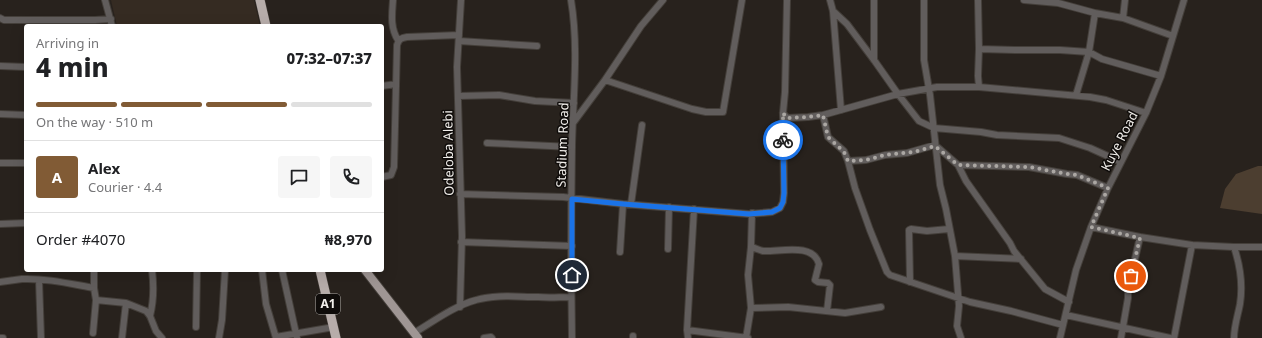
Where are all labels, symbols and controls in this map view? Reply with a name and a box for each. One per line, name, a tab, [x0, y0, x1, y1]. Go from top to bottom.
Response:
text: Arriving in	[36, 34, 99, 52]
text: 07:32–07:37	[287, 48, 372, 68]
text: 4 min	[36, 49, 109, 85]
street label: Stadium Road	[552, 102, 572, 188]
street label: Kuye Road	[1096, 108, 1142, 174]
street label: Odeloba Alebi	[438, 110, 458, 196]
text: On the way · 510 m	[36, 113, 153, 131]
courier	[763, 120, 803, 160]
icon: bike	[772, 129, 794, 151]
button: chat	[278, 156, 320, 198]
button: phone	[330, 156, 372, 198]
text: Alex	[88, 158, 120, 178]
text: A	[52, 167, 62, 187]
text: Courier · 4.4	[88, 178, 162, 196]
text: Order #4070	[36, 229, 125, 249]
text: ₦8,970	[325, 229, 372, 249]
pin	[555, 258, 589, 292]
pin	[1114, 259, 1148, 293]
icon: home	[561, 264, 583, 286]
icon: bag	[1120, 265, 1142, 287]
road number: A1	[316, 294, 340, 314]

